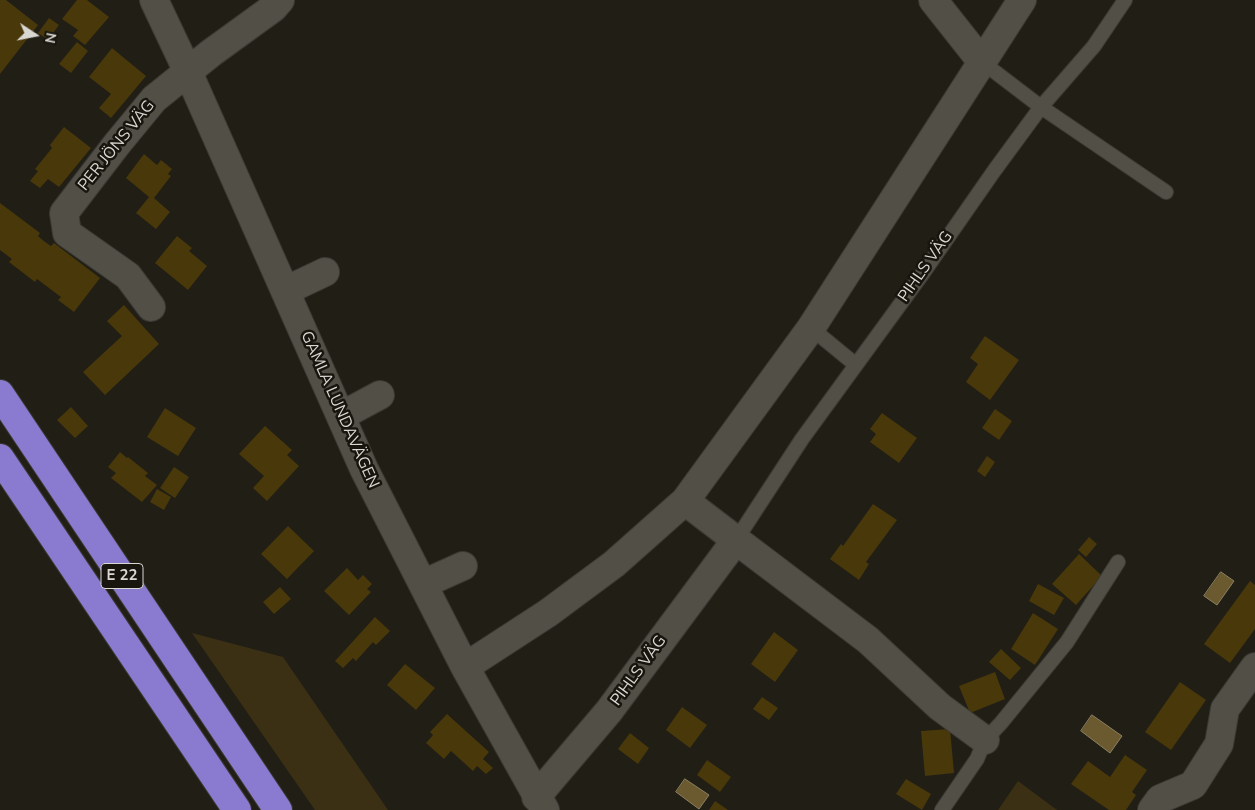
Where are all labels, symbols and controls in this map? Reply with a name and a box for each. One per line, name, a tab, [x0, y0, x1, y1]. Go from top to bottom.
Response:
north arrow	[10, 10, 60, 60]
text: N	[40, 31, 61, 45]
street label: PER JÖNS VÄG	[75, 97, 159, 195]
street label: PIHLS VÄG	[895, 228, 957, 306]
street label: GAMLA LUNDAVÄGEN	[296, 329, 382, 491]
road number: E 22	[101, 564, 143, 588]
street label: PIHLS VÄG	[607, 632, 671, 710]

